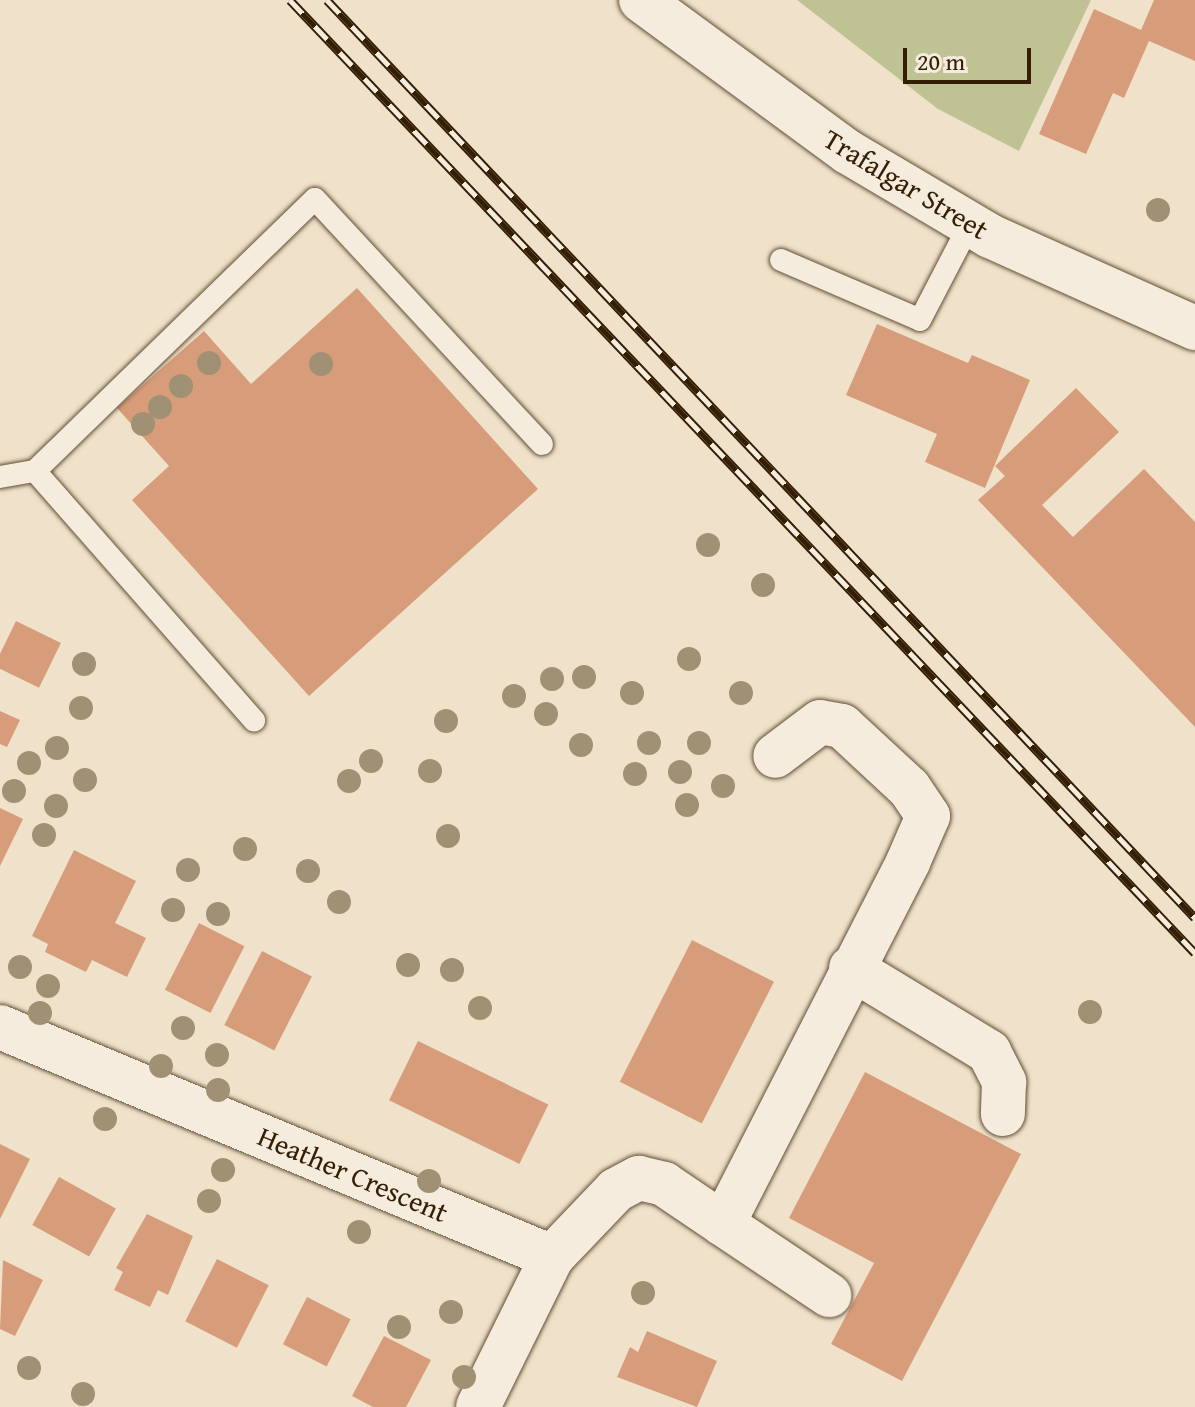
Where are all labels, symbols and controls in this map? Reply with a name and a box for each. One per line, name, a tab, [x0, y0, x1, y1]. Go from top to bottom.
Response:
scale bar	[907, 32, 1035, 82]
text: 20 m	[917, 44, 965, 79]
street label: Trafalgar Street	[818, 122, 994, 246]
street label: Heather Crescent	[253, 1119, 453, 1229]

